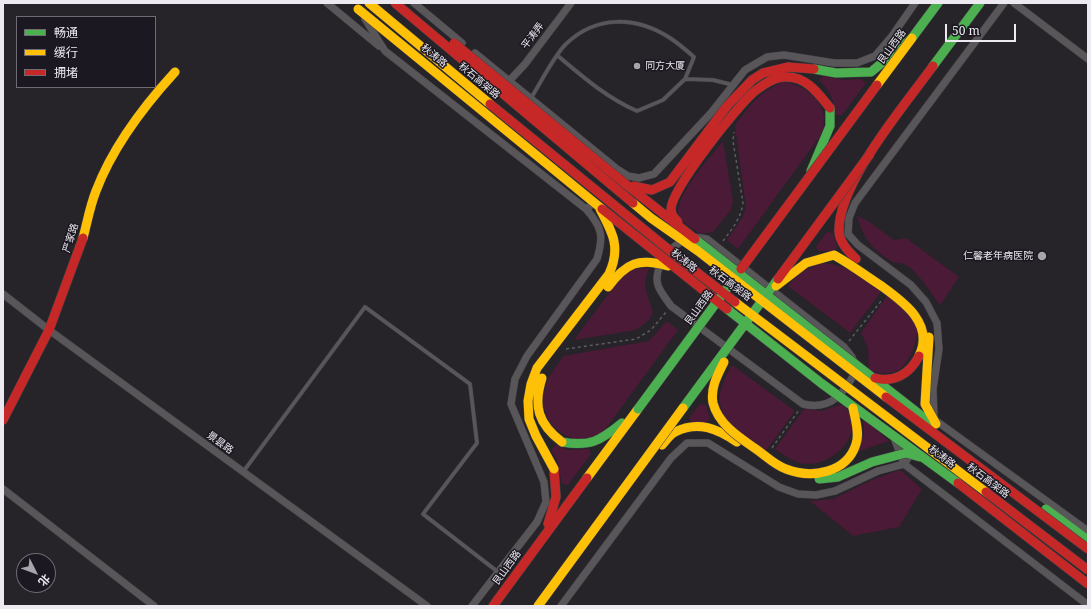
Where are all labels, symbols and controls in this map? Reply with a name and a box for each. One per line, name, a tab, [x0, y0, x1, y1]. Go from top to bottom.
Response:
legend	[16, 16, 156, 88]
scale bar	[947, 16, 1018, 42]
street label: 平涛弄	[519, 20, 547, 52]
text: 50 m	[952, 22, 980, 39]
text: 畅通	[54, 24, 78, 41]
street label: 艮山西路	[875, 27, 909, 67]
street label: 秋涛路	[419, 42, 449, 70]
text: 缓行	[54, 44, 78, 61]
street label: 秋石高架路	[456, 60, 502, 102]
place label: 同方大厦	[645, 60, 685, 72]
marker: 同方大厦	[632, 61, 642, 71]
text: 拥堵	[54, 64, 78, 81]
street label: 严家路	[61, 222, 81, 254]
street label: 秋涛路	[669, 247, 699, 275]
place label: 仁馨老年病医院	[963, 250, 1033, 262]
marker: 仁馨老年病医院	[1036, 250, 1048, 262]
street label: 秋石高架路	[706, 264, 754, 304]
street label: 艮山西路	[682, 288, 716, 328]
street label: 景昙路	[204, 429, 236, 457]
street label: 秋涛路	[926, 443, 958, 471]
street label: 秋石高架路	[964, 461, 1012, 501]
street label: 艮山西路	[490, 548, 524, 588]
north arrow	[16, 553, 56, 593]
text: 北	[35, 572, 54, 590]

